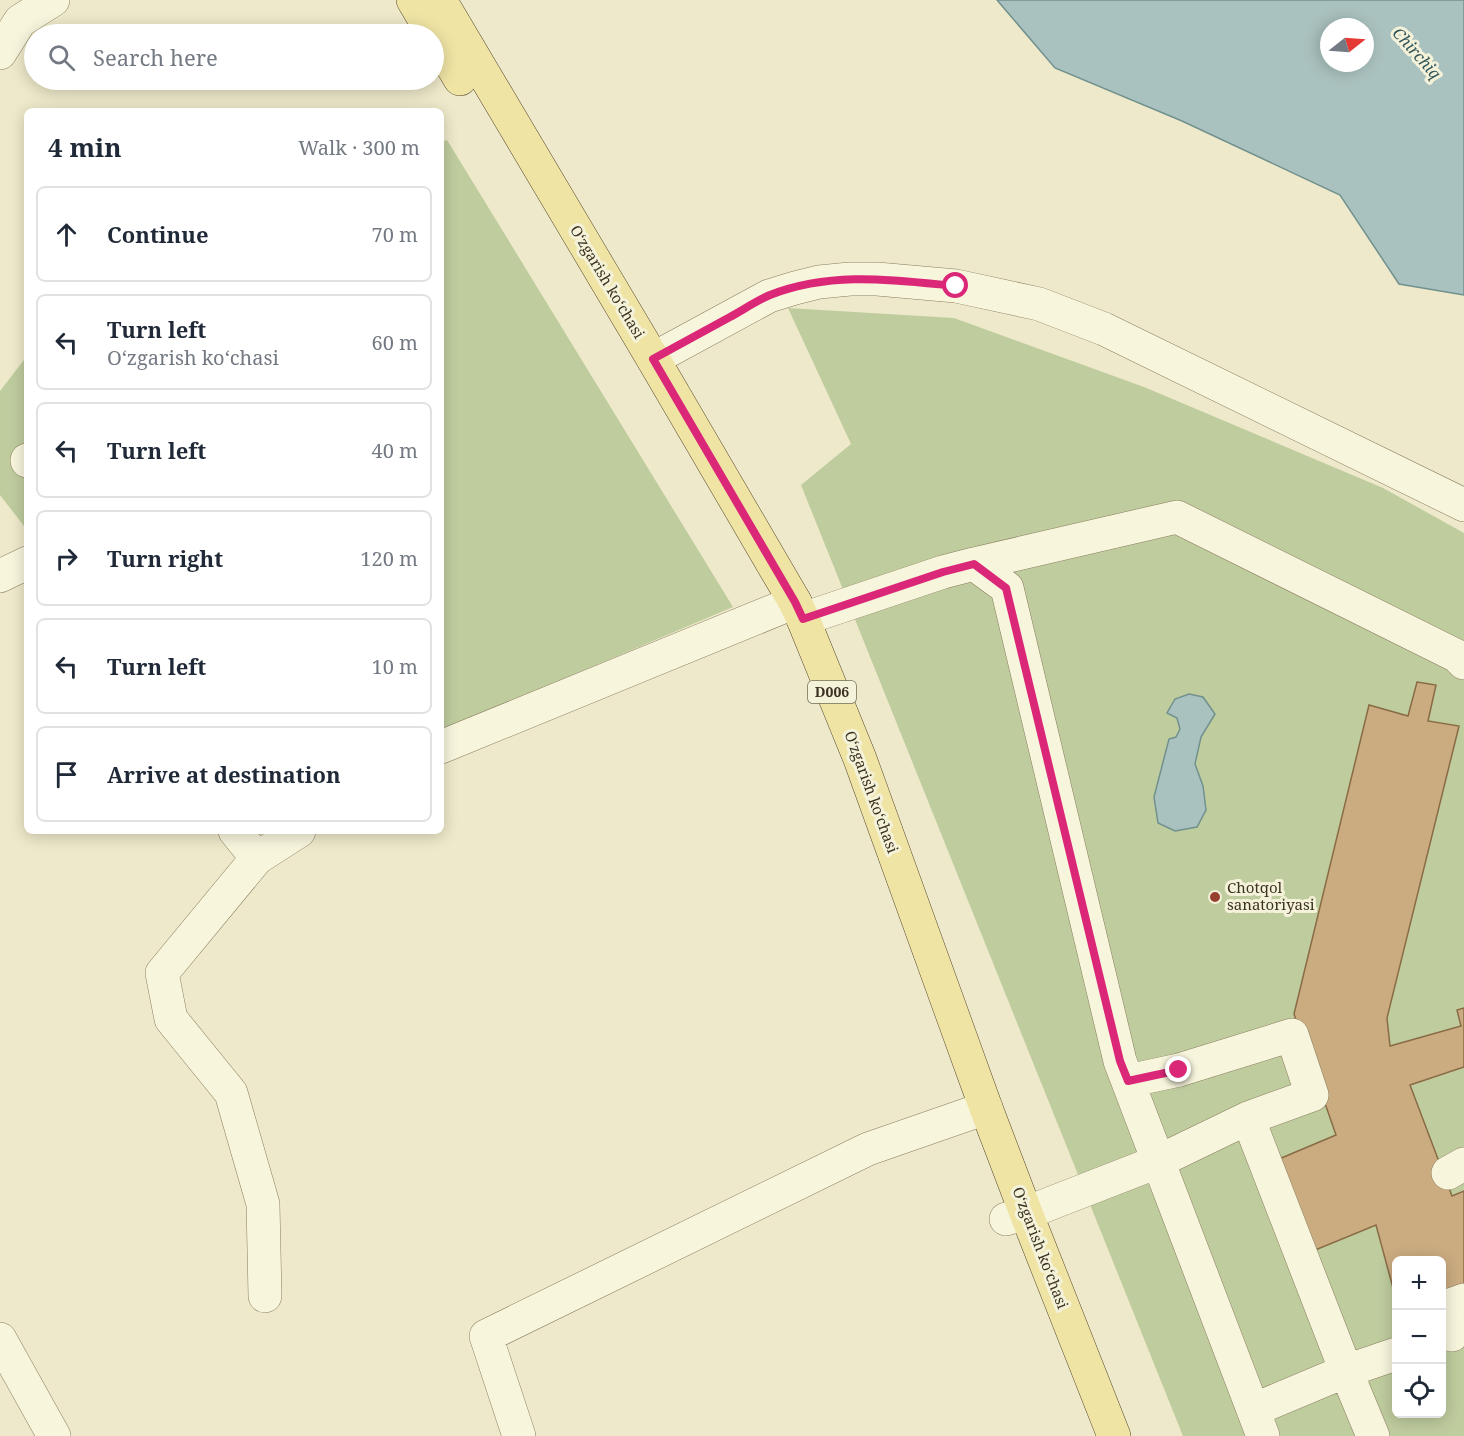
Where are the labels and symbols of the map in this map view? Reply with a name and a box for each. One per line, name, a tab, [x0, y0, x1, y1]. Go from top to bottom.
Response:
north arrow	[1320, 18, 1374, 72]
water label: Chirchiq	[1388, 22, 1446, 84]
street label: Oʻzgarish koʻchasi	[566, 221, 650, 342]
route start	[942, 272, 968, 298]
road number: D006	[808, 681, 856, 703]
street label: Oʻzgarish koʻchasi	[840, 728, 903, 856]
place label: Chotqol sanatoriyasi	[1227, 877, 1315, 914]
marker: Chotqol sanatoriyasi	[1208, 890, 1222, 904]
route end	[1165, 1056, 1191, 1082]
street label: Oʻzgarish koʻchasi	[1008, 1184, 1073, 1312]

